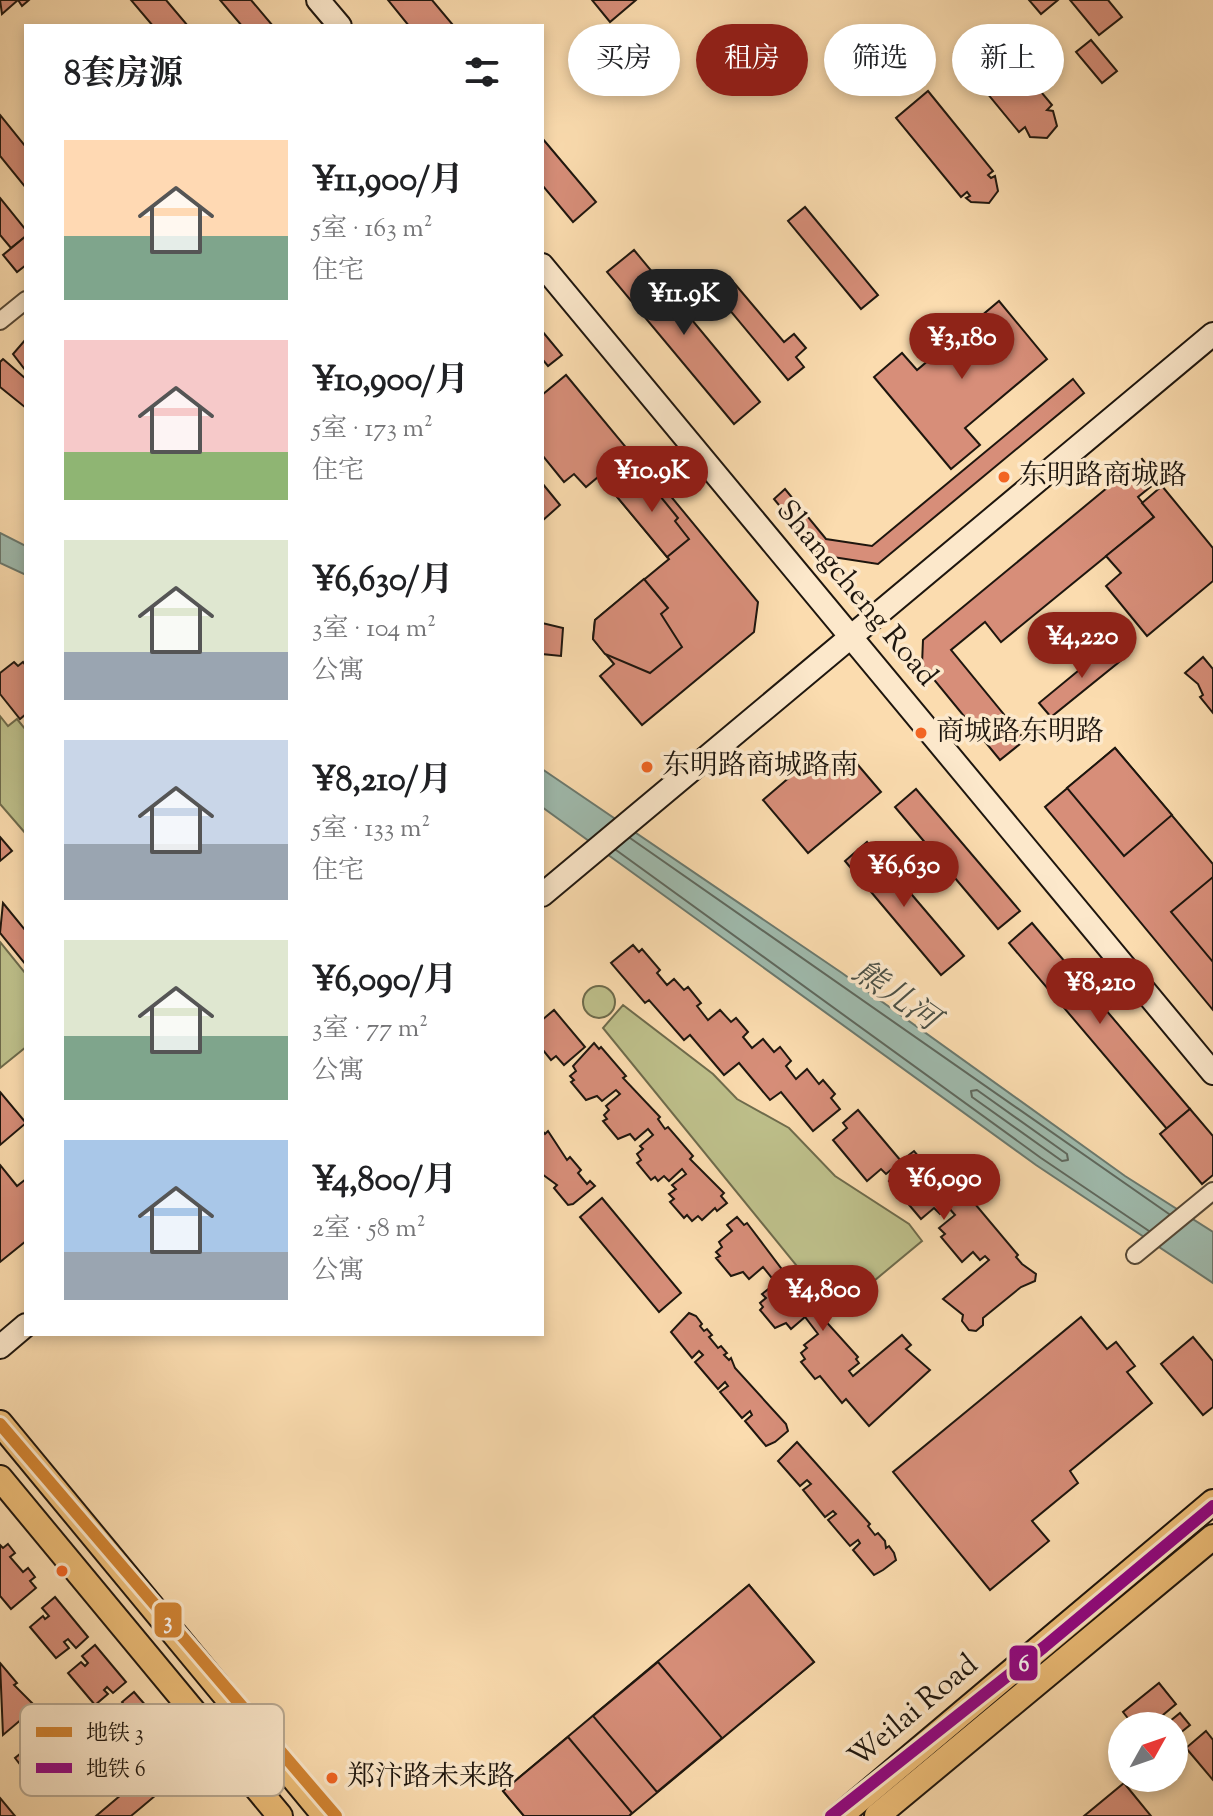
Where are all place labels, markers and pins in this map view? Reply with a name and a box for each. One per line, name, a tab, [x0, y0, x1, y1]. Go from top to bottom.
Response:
pin: ¥11.9K	[619, 269, 749, 337]
pin: ¥3,180	[897, 313, 1027, 381]
pin: ¥10.9K	[587, 446, 717, 514]
place label: 东明路商城路	[1019, 457, 1187, 497]
marker: 东明路商城路	[996, 469, 1012, 485]
pin: ¥4,220	[1017, 612, 1147, 680]
place label: 商城路东明路	[936, 713, 1104, 753]
marker: 商城路东明路	[913, 725, 929, 741]
place label: 东明路商城路南	[662, 747, 858, 787]
marker: 东明路商城路南	[639, 759, 655, 775]
pin: ¥6,630	[839, 841, 969, 909]
pin: ¥8,210	[1035, 958, 1165, 1026]
pin: ¥6,090	[879, 1154, 1009, 1222]
pin: ¥4,800	[758, 1265, 888, 1333]
unlabelled marker	[54, 1563, 70, 1579]
place label: 郑汴路未来路	[347, 1758, 515, 1798]
marker: 郑汴路未来路	[324, 1770, 340, 1786]

